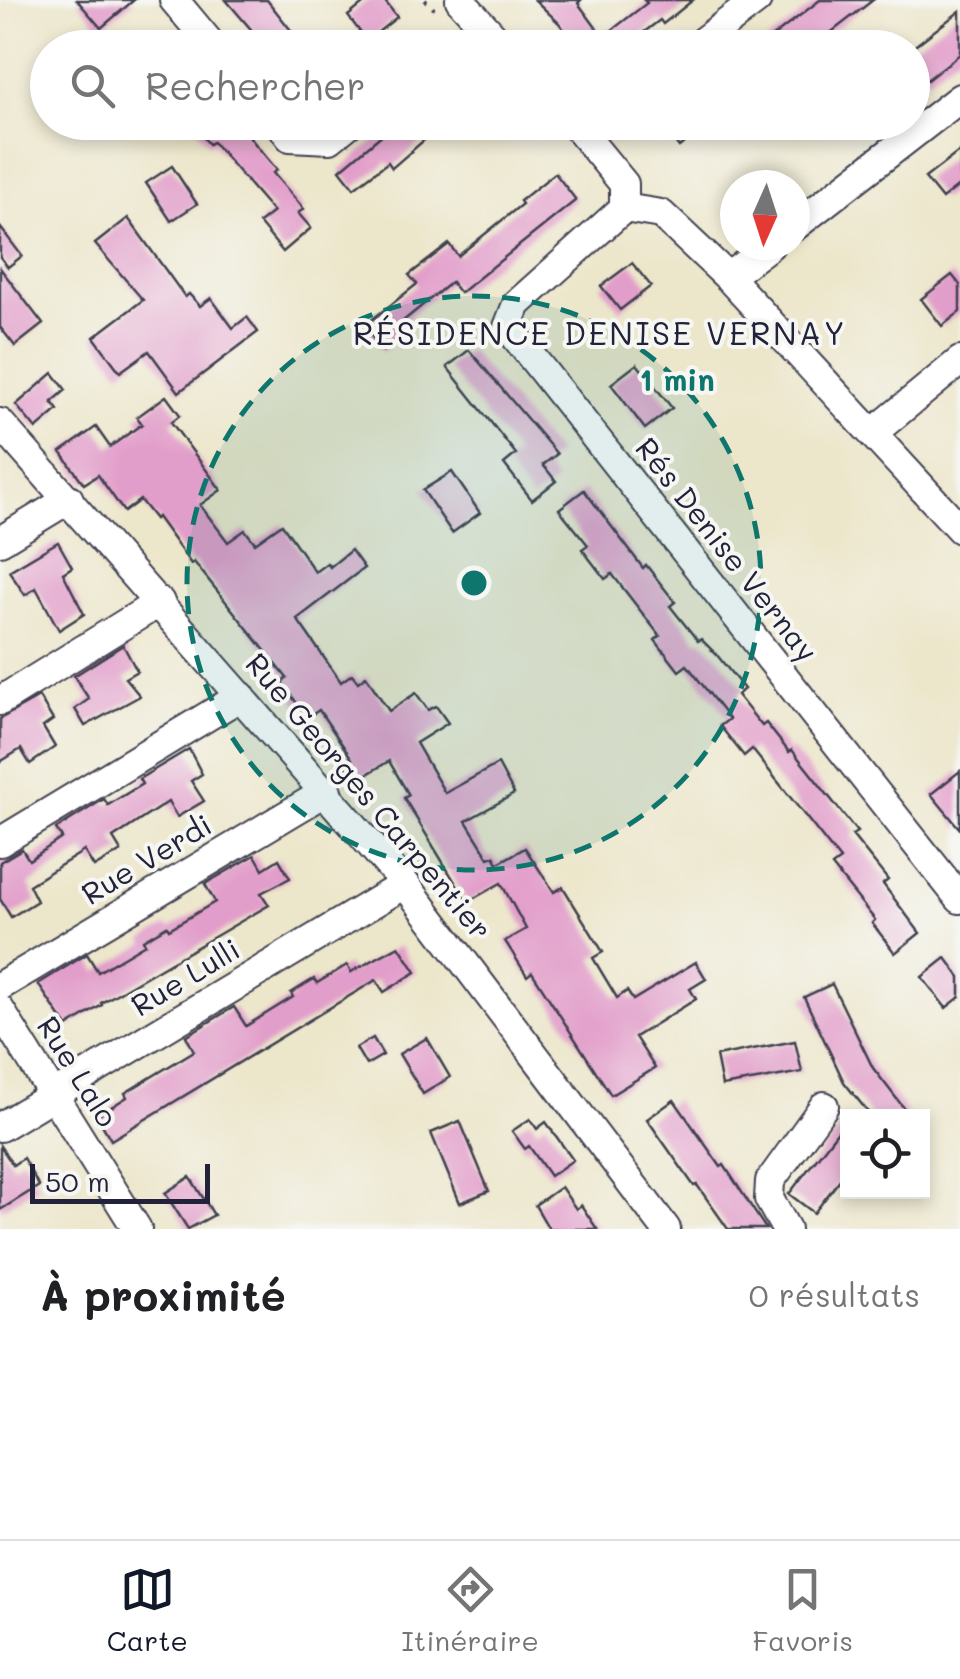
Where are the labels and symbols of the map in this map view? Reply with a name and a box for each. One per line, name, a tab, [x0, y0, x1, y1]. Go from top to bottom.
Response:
north arrow	[720, 170, 810, 260]
district label: RÉSIDENCE DENISE VERNAY	[353, 311, 847, 353]
text: 1 min	[639, 359, 715, 399]
street label: Rés Denise Vernay	[627, 428, 828, 669]
centre of rings	[456, 565, 492, 601]
street label: Rue Georges Carpentier	[238, 644, 501, 947]
street label: Rue Verdi	[74, 804, 218, 913]
street label: Rue Lulli	[123, 928, 247, 1024]
street label: Rue Lalo	[29, 1008, 128, 1134]
scale bar	[30, 1159, 210, 1204]

